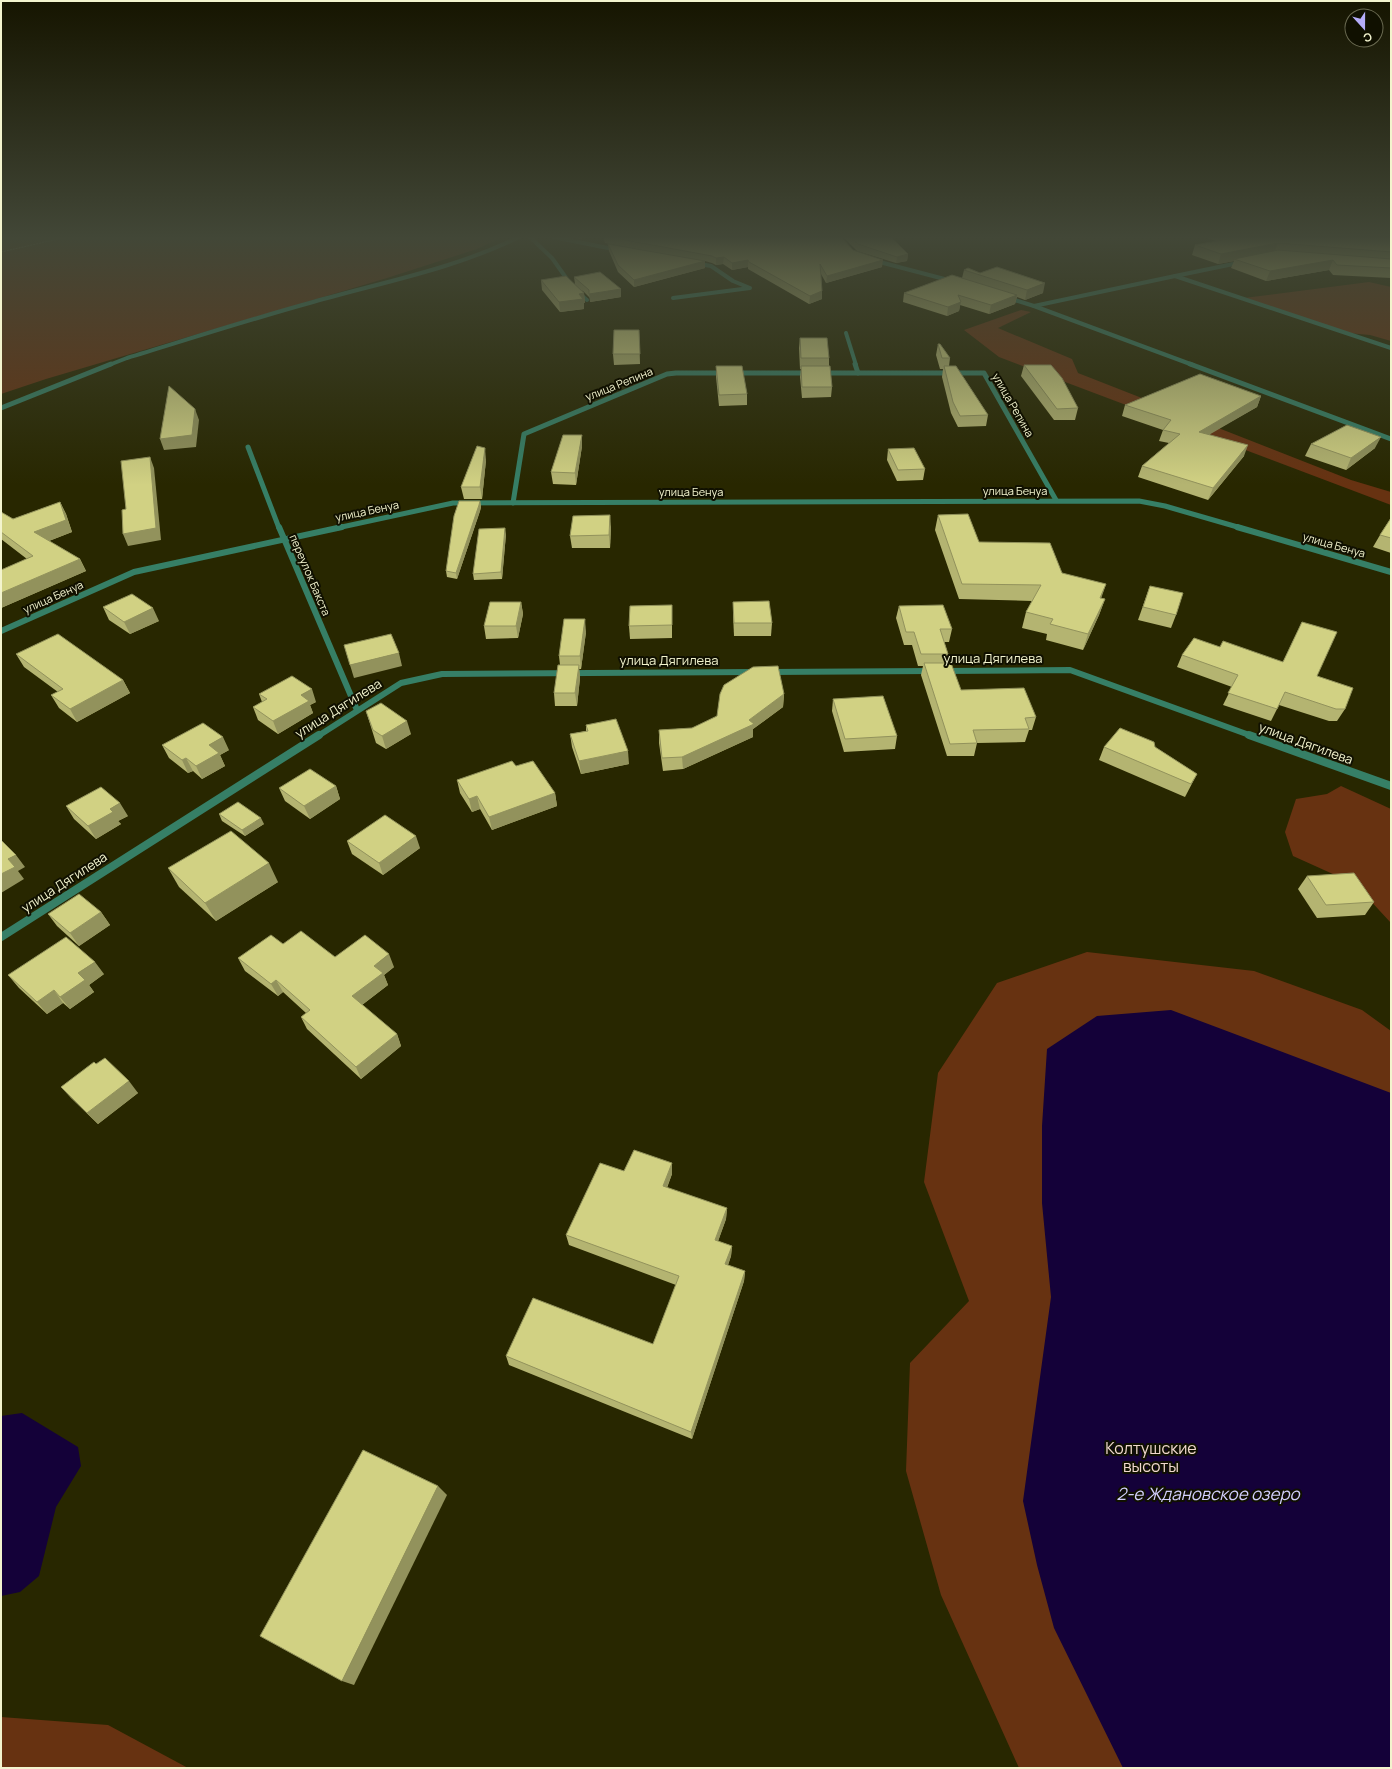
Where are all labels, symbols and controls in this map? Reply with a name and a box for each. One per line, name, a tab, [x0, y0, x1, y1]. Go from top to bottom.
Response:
north arrow	[1344, 8, 1384, 48]
text: С	[1361, 29, 1374, 46]
street label: улица Репина	[583, 363, 655, 404]
street label: улица Репина	[989, 370, 1038, 439]
street label: улица Бенуа	[983, 483, 1047, 498]
street label: улица Бенуа	[659, 484, 723, 499]
street label: улица Бенуа	[334, 496, 400, 525]
street label: улица Бенуа	[1301, 528, 1367, 561]
street label: переулок Бакста	[287, 532, 334, 618]
street label: улица Бенуа	[20, 577, 85, 617]
street label: улица Дягилева	[944, 649, 1042, 667]
street label: улица Дягилева	[620, 651, 718, 669]
street label: улица Дягилева	[291, 674, 385, 742]
street label: улица Дягилева	[1256, 718, 1356, 768]
street label: улица Дягилева	[18, 848, 110, 916]
park label: Колтушские высоты	[1105, 1437, 1197, 1477]
water label: 2-е Ждановское озеро	[1116, 1482, 1300, 1505]

